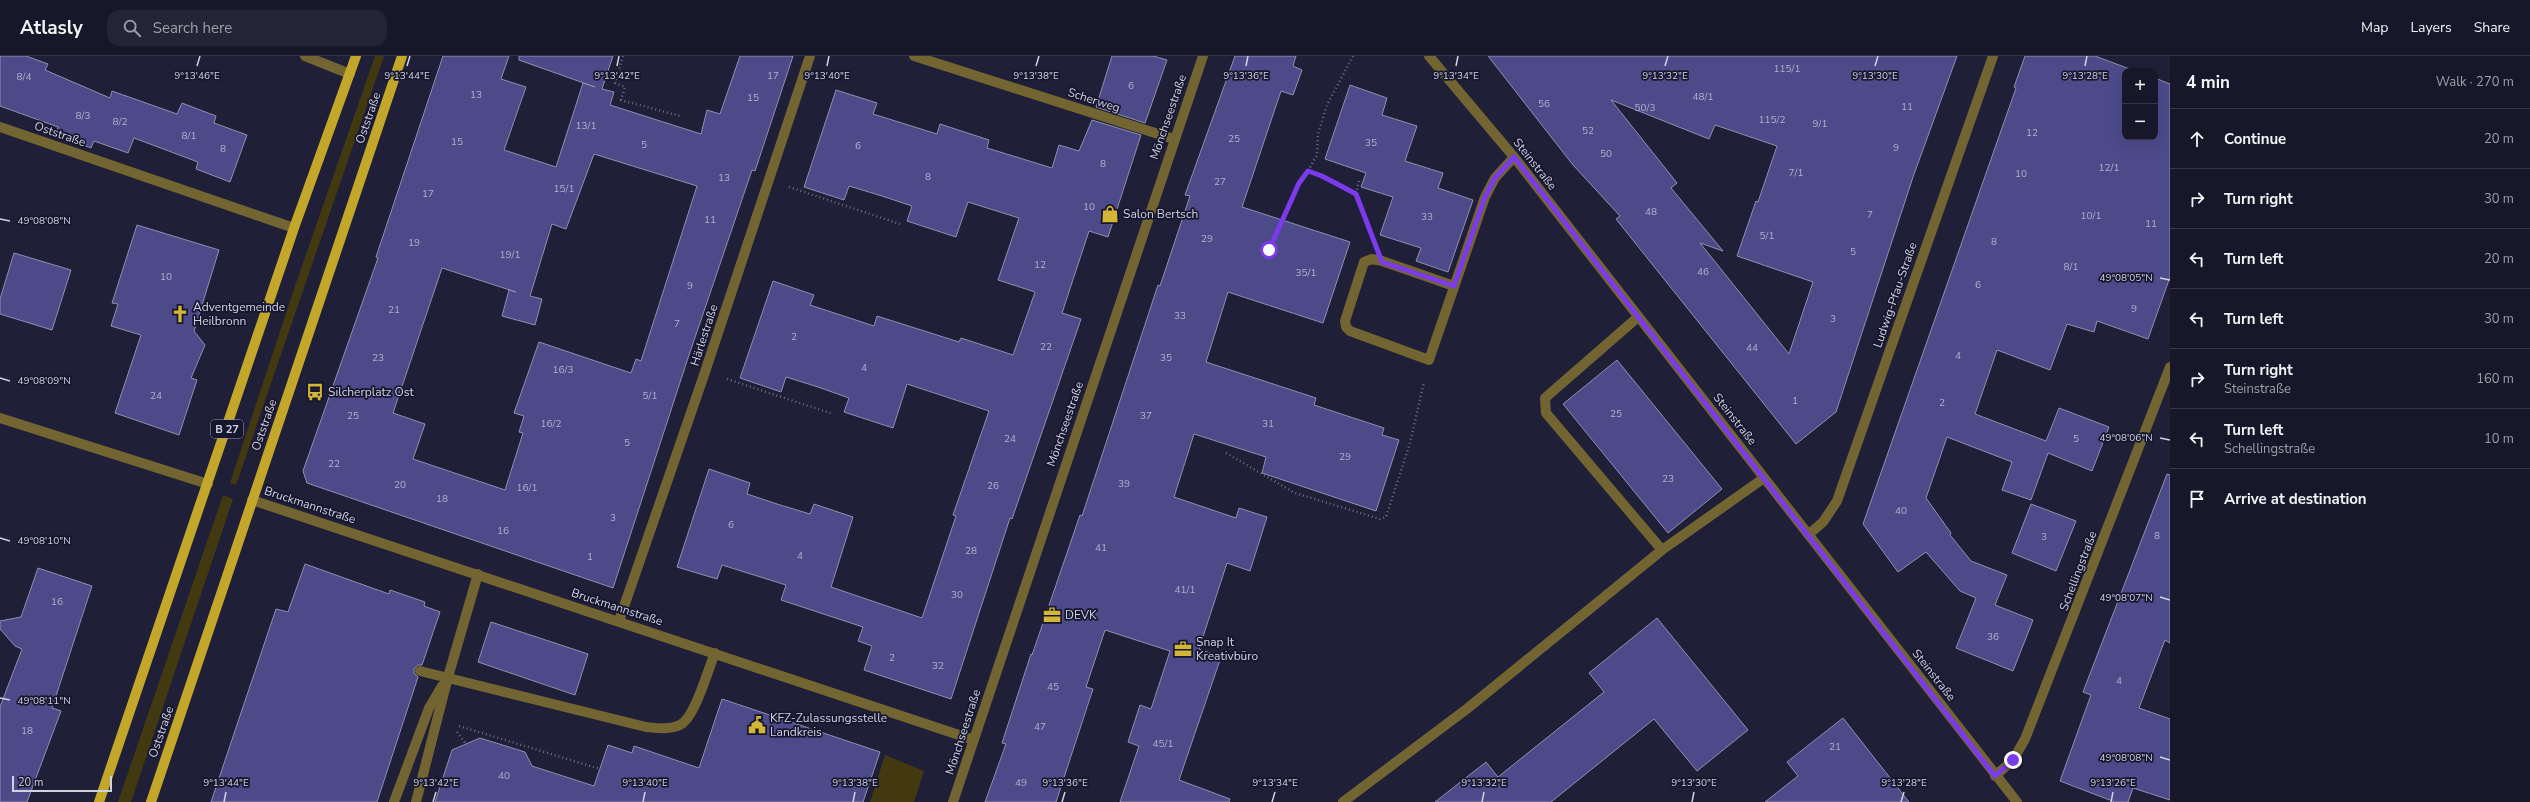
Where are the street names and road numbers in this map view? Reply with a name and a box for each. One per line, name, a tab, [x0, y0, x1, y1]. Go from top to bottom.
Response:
street label: Mönchseestraße	[1146, 72, 1190, 162]
street label: Scherweg	[1066, 84, 1122, 116]
street label: Oststraße	[352, 90, 384, 146]
street label: Oststraße	[32, 118, 88, 150]
street label: Steinstraße	[1510, 135, 1560, 193]
street label: Ludwig-Pfau-Straße	[1869, 240, 1921, 350]
street label: Härlestraße	[687, 302, 721, 368]
street label: Mönchseestraße	[1043, 379, 1087, 469]
street label: Steinstraße	[1710, 390, 1760, 448]
street label: Oststraße	[248, 397, 280, 453]
road number: B 27	[211, 420, 243, 438]
street label: Bruckmannstraße	[262, 483, 358, 527]
street label: Schellingstraße	[2055, 529, 2101, 613]
street label: Bruckmannstraße	[569, 585, 665, 629]
street label: Steinstraße	[1909, 646, 1959, 704]
street label: Mönchseestraße	[942, 687, 984, 777]
street label: Oststraße	[145, 704, 177, 760]

